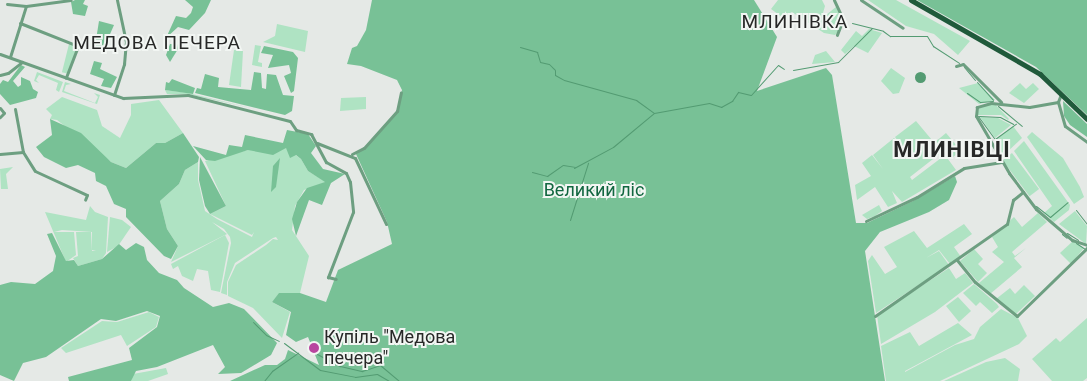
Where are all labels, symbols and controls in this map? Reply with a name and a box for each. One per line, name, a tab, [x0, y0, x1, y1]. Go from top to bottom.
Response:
district label: МЛИНІВКА	[741, 11, 849, 33]
district label: МЕДОВА ПЕЧЕРА	[72, 32, 242, 54]
district label: МЛИНІВЦІ	[892, 137, 1012, 163]
park label: Великий ліс	[544, 179, 644, 201]
place label: Купіль "Медова печера"	[324, 327, 455, 369]
marker: Купіль "Медова печера"	[308, 342, 320, 354]

